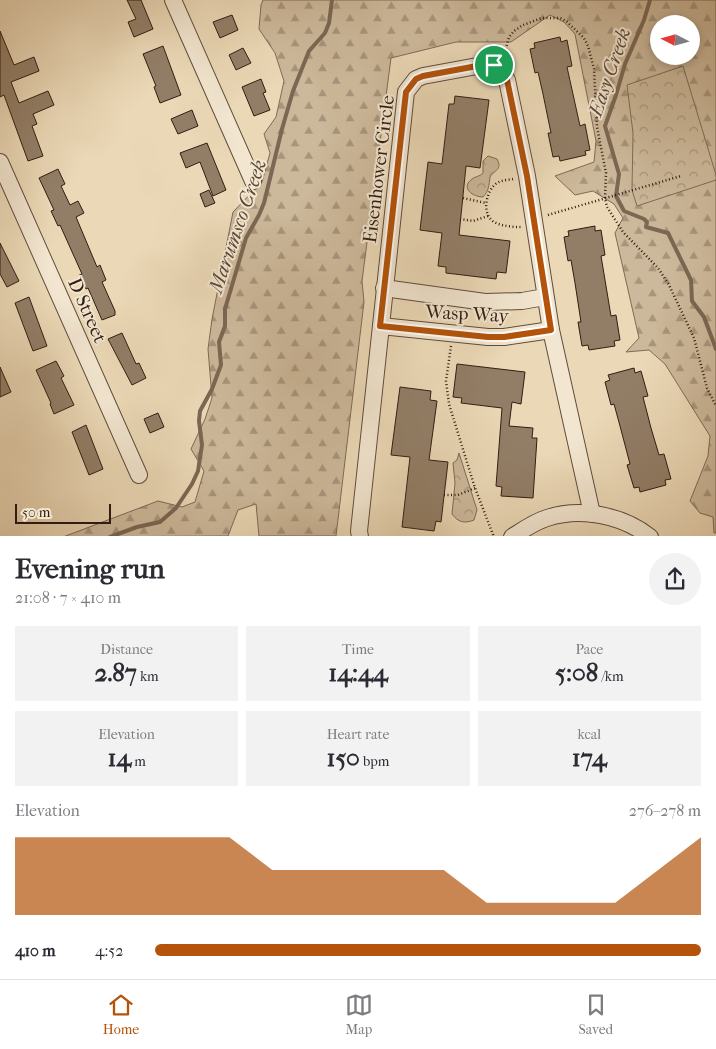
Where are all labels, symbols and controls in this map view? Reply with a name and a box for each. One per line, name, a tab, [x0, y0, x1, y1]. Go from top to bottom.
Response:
north arrow	[650, 15, 700, 65]
map controls	[650, 15, 700, 65]
water label: Easy Creek	[583, 25, 635, 120]
pin	[473, 44, 515, 86]
icon: arrive	[480, 51, 508, 79]
street label: Eisenhower Circle	[359, 94, 399, 244]
water label: Marumsco Creek	[203, 156, 271, 298]
street label: D Street	[63, 275, 111, 346]
street label: Wasp Way	[424, 301, 510, 327]
scale bar	[15, 502, 111, 525]
text: 50 m	[22, 504, 50, 521]
text: Evening run	[15, 552, 165, 585]
button: share	[649, 553, 701, 605]
text: 21:08 · 7 × 410 m	[15, 588, 121, 607]
text: Distance	[100, 641, 153, 658]
text: Time	[342, 641, 374, 658]
text: Pace	[575, 641, 603, 658]
text: 2.87	[95, 658, 137, 687]
text: 14:44	[328, 658, 388, 687]
text: 5:08	[555, 658, 598, 687]
text: km	[137, 668, 159, 685]
text: /km	[598, 668, 624, 685]
text: Elevation	[98, 726, 155, 743]
text: Heart rate	[327, 726, 389, 743]
text: kcal	[578, 726, 601, 743]
text: 14	[107, 743, 131, 772]
text: 150	[327, 743, 360, 772]
text: 174	[572, 743, 607, 772]
text: m	[131, 753, 146, 770]
text: bpm	[360, 753, 389, 770]
text: Elevation	[15, 801, 80, 820]
text: 276–278 m	[629, 801, 701, 820]
text: 410 m	[15, 941, 56, 960]
text: 4:52	[95, 941, 123, 960]
tab: Home	[103, 991, 139, 1038]
tab: Map	[345, 991, 373, 1038]
tab: Saved	[578, 991, 613, 1038]

